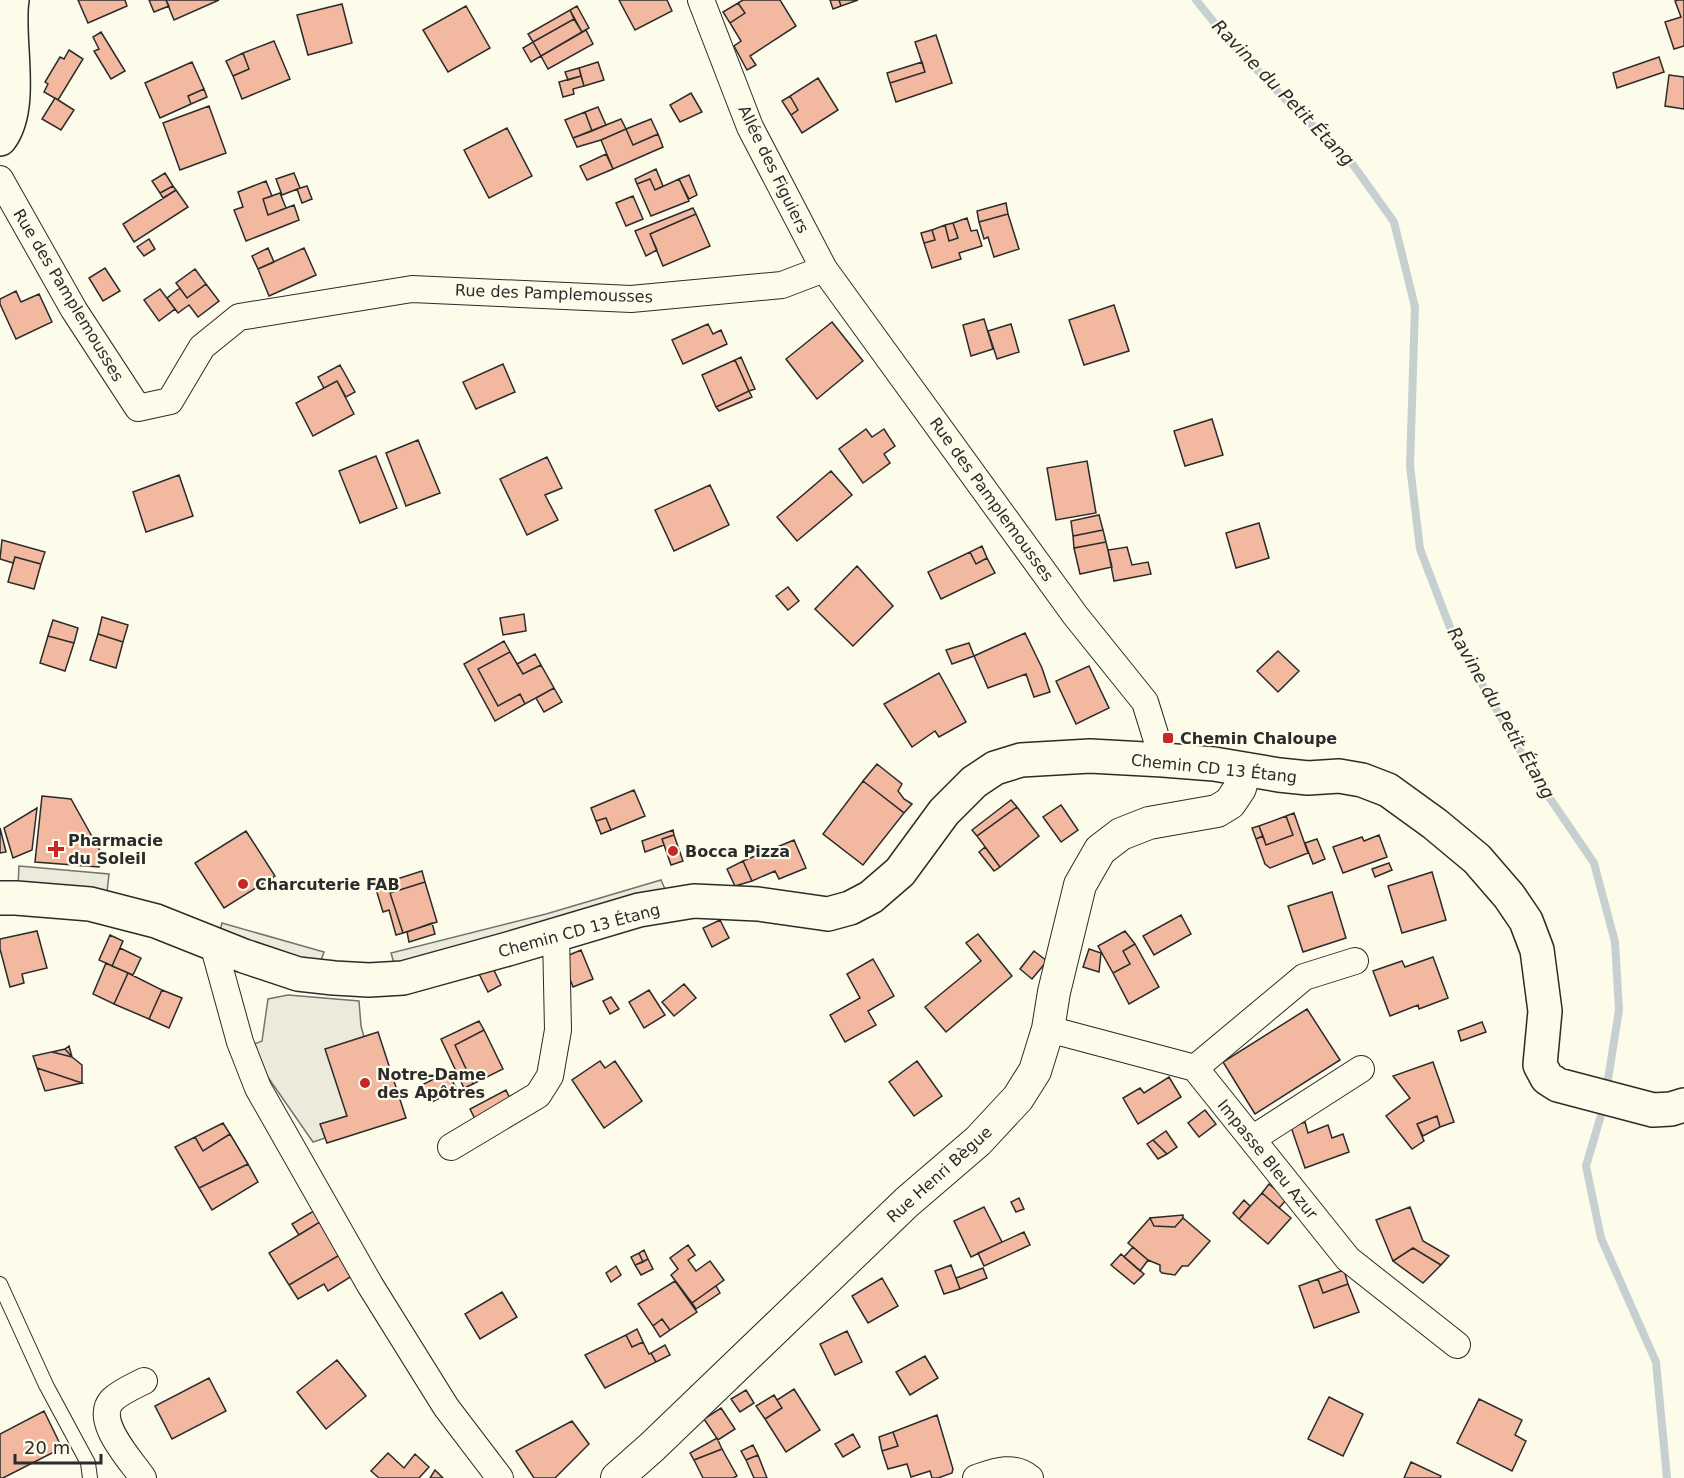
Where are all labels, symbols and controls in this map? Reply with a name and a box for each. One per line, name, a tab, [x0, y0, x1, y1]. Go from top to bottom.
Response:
water label: Ravine du Petit Étang	[1208, 15, 1359, 170]
street label: Allée des Figuiers	[734, 102, 813, 236]
street label: Rue des Pamplemousses	[9, 205, 128, 385]
street label: Rue des Pamplemousses	[455, 281, 653, 306]
street label: Rue des Pamplemousses	[926, 414, 1057, 585]
water label: Ravine du Petit Étang	[1444, 623, 1559, 802]
place label: Chemin Chaloupe	[1180, 729, 1337, 748]
marker: Chemin Chaloupe	[1161, 731, 1175, 745]
street label: Chemin CD 13 Étang	[1130, 750, 1298, 787]
place label: Pharmacie du Soleil	[68, 831, 163, 868]
marker: Pharmacie du Soleil	[49, 842, 63, 856]
place label: Bocca Pizza	[685, 842, 790, 861]
marker: Bocca Pizza	[666, 844, 680, 858]
place label: Charcuterie FAB	[255, 875, 400, 894]
marker: Charcuterie FAB	[236, 877, 250, 891]
street label: Chemin CD 13 Étang	[496, 900, 662, 961]
place label: Notre-Dame des Apôtres	[377, 1065, 486, 1102]
marker: Notre-Dame des Apôtres	[358, 1076, 372, 1090]
street label: Impasse Bleu Azur	[1214, 1096, 1322, 1223]
street label: Rue Henri Bègue	[883, 1122, 996, 1226]
scale bar	[15, 1427, 100, 1465]
text: 20 m	[24, 1437, 70, 1458]

